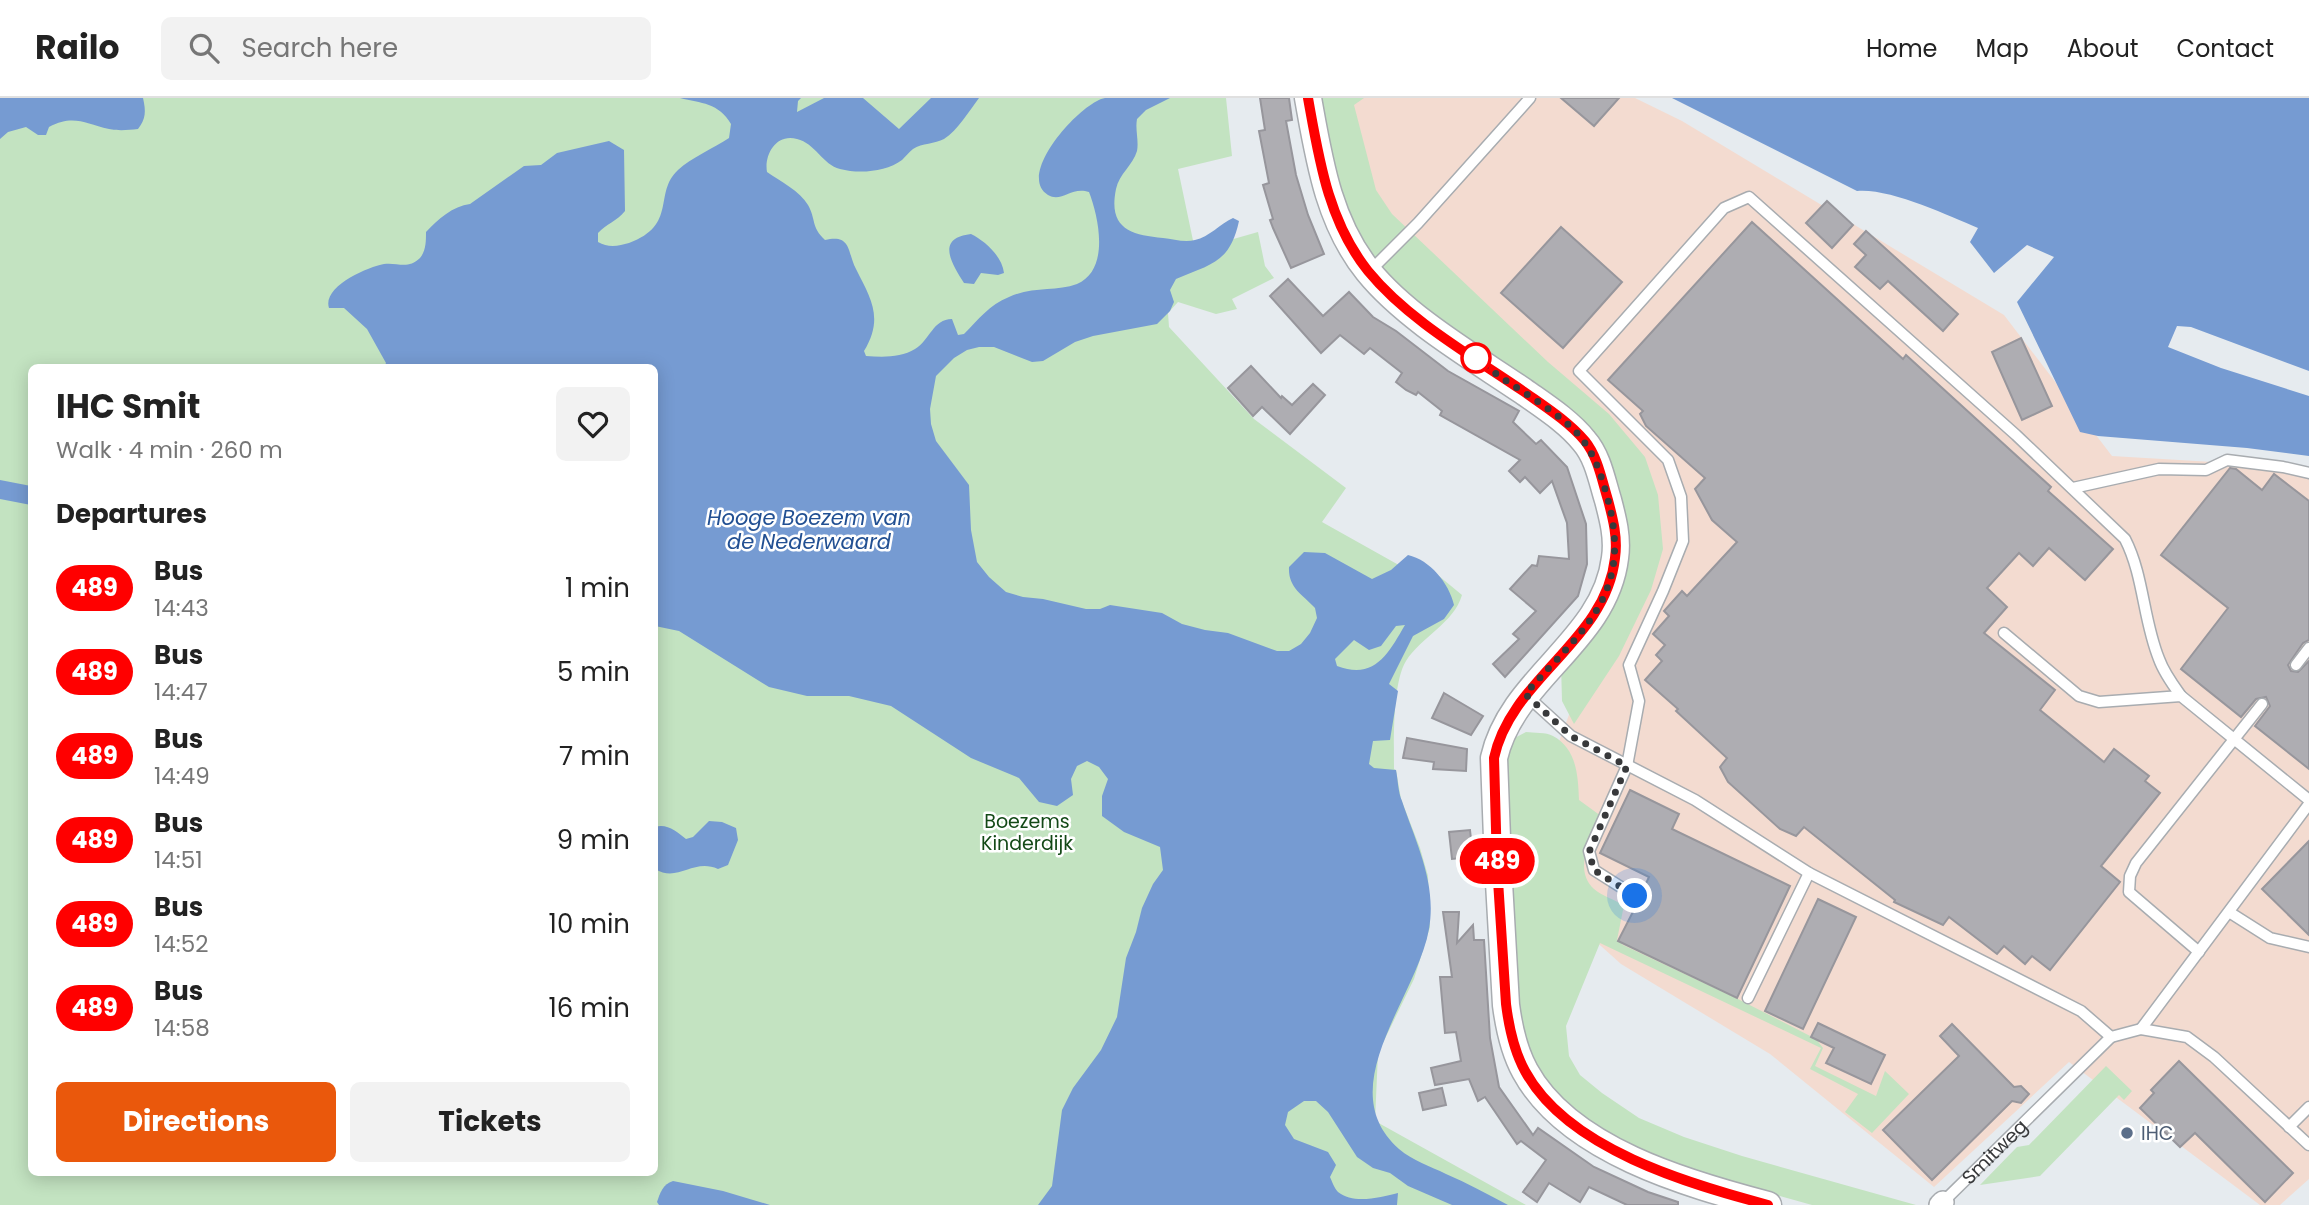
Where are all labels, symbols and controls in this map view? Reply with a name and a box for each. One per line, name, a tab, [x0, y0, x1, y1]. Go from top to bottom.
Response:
search box	[161, 17, 651, 80]
text: Railo	[35, 24, 119, 71]
icon: search	[185, 29, 223, 67]
text: Search here	[241, 30, 398, 66]
text: Home	[1866, 32, 1938, 65]
text: Map	[1976, 32, 2029, 65]
text: About	[2067, 32, 2138, 65]
text: Contact	[2176, 32, 2274, 65]
unlabelled marker	[1461, 343, 1491, 373]
text: IHC Smit	[56, 383, 200, 430]
button: heart	[556, 387, 630, 461]
text: Walk · 4 min · 260 m	[56, 434, 283, 466]
text: Departures	[56, 496, 207, 532]
water label: Hooge Boezem van de Nederwaard	[707, 503, 911, 556]
text: Bus	[154, 553, 203, 589]
text: 1 min	[565, 570, 630, 606]
text: 489	[71, 571, 118, 604]
text: 14:43	[154, 592, 209, 624]
text: Bus	[154, 637, 203, 673]
text: 5 min	[557, 654, 630, 690]
text: 489	[71, 655, 118, 688]
text: 14:47	[154, 676, 208, 708]
text: Bus	[154, 721, 203, 757]
text: 7 min	[559, 738, 630, 774]
text: 489	[71, 739, 118, 772]
text: 14:49	[154, 760, 210, 792]
text: Bus	[154, 805, 203, 841]
park label: Boezems Kinderdijk	[981, 808, 1073, 857]
text: 9 min	[557, 822, 630, 858]
text: 489	[71, 823, 118, 856]
line badge: 489	[1457, 838, 1537, 884]
text: 14:51	[154, 844, 203, 876]
text: 489	[1474, 844, 1520, 877]
your location	[1617, 878, 1652, 913]
text: Bus	[154, 889, 203, 925]
text: 10 min	[549, 906, 630, 942]
text: 489	[71, 907, 118, 940]
text: 14:52	[154, 928, 208, 960]
text: Bus	[154, 973, 203, 1009]
text: 16 min	[548, 990, 630, 1026]
text: 489	[71, 991, 118, 1024]
text: 14:58	[154, 1012, 210, 1044]
button: Directions	[56, 1082, 336, 1162]
button: Tickets	[350, 1082, 630, 1162]
street label: Smitweg	[1955, 1113, 2033, 1190]
place label: IHC	[2141, 1120, 2174, 1147]
marker: IHC	[2119, 1125, 2135, 1141]

